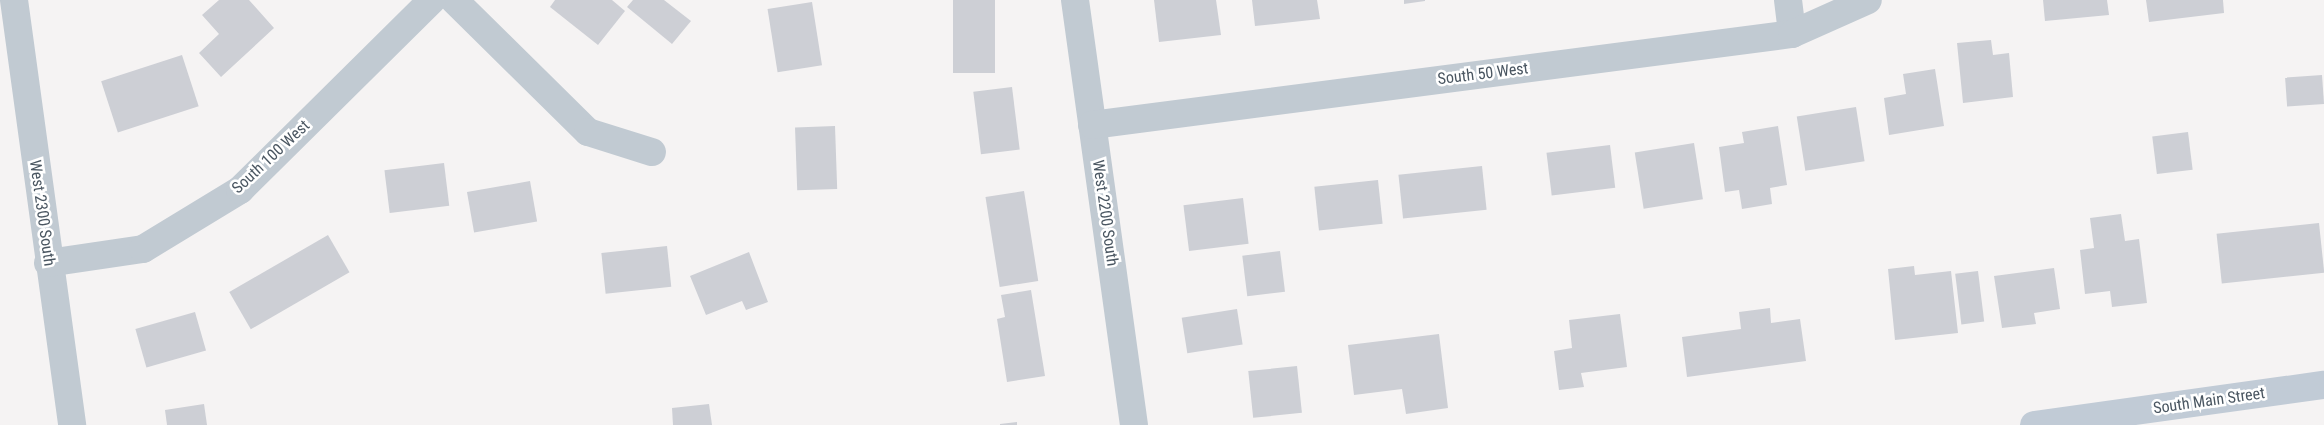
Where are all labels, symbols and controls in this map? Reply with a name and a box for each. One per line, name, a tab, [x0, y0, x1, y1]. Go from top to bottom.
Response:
street label: South 50 West	[1437, 59, 1529, 89]
street label: South 100 West	[228, 116, 314, 198]
street label: West 2300 South	[25, 159, 59, 267]
street label: West 2200 South	[1088, 159, 1122, 267]
street label: South Main Street	[2152, 384, 2266, 418]

